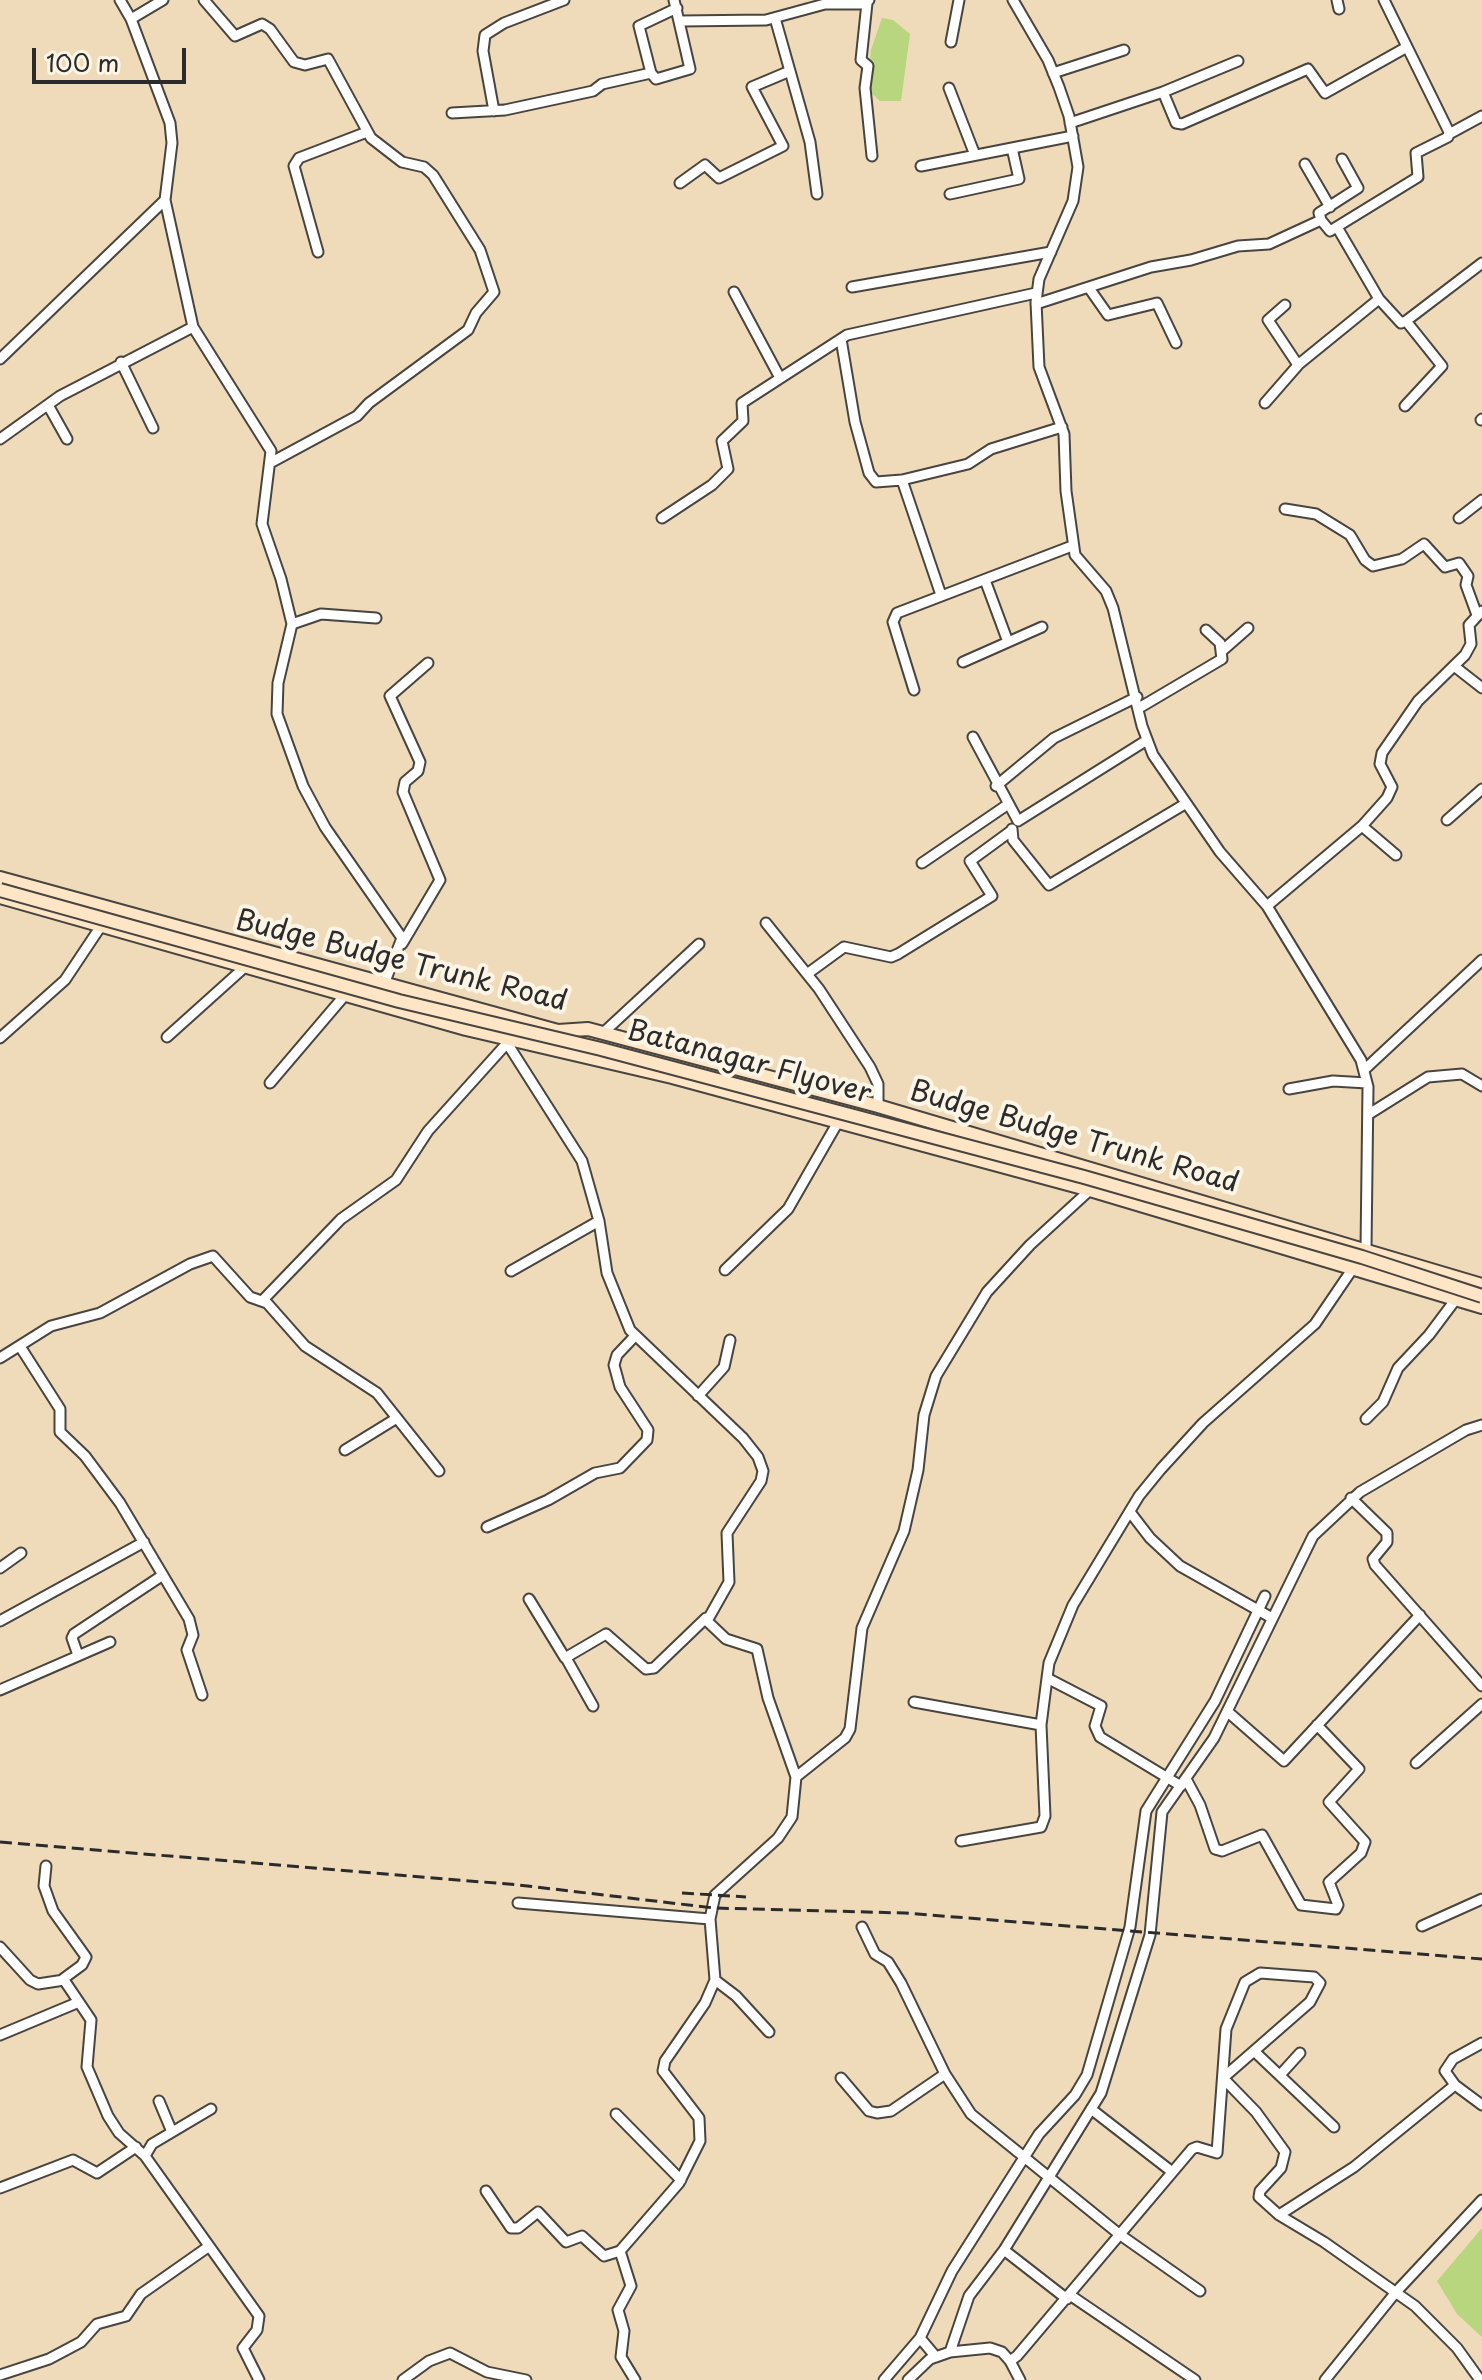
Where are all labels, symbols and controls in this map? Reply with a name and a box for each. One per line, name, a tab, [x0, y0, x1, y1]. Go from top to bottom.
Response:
scale bar	[36, 32, 190, 82]
text: 100 m	[46, 44, 119, 80]
street label: Budge Budge Trunk Road	[232, 905, 570, 1019]
street label: Batanagar Flyover	[623, 1014, 875, 1112]
street label: Budge Budge Trunk Road	[906, 1075, 1242, 1201]

